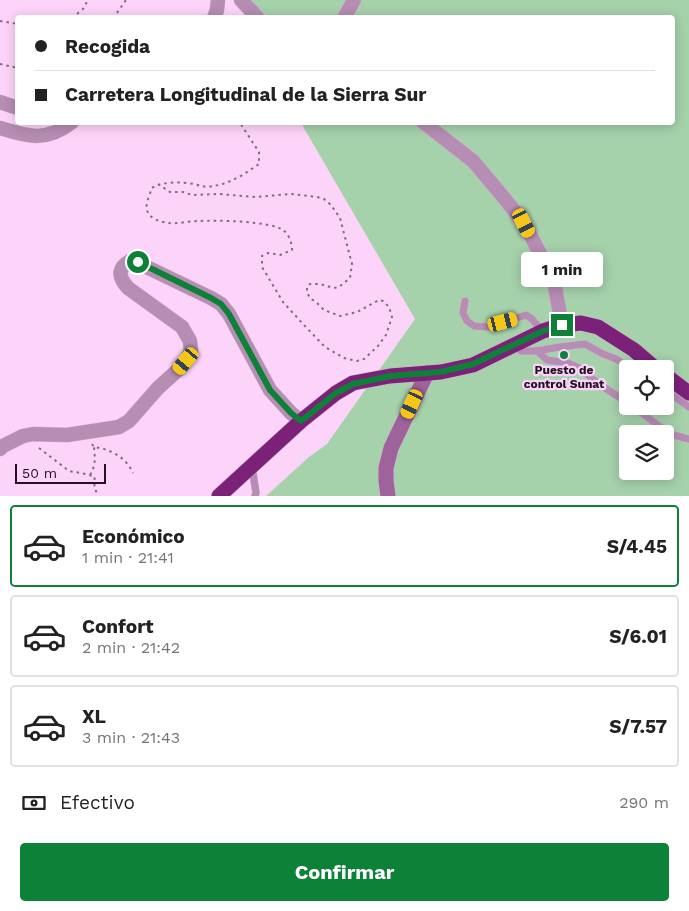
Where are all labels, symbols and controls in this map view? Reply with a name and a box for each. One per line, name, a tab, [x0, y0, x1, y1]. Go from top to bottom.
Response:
text: Recogida	[65, 35, 150, 58]
text: Carretera Longitudinal de la Sierra Sur	[65, 83, 426, 106]
car	[510, 206, 537, 240]
route start	[127, 251, 149, 273]
callout: 1 min	[521, 252, 603, 288]
text: 1 min	[541, 260, 583, 279]
car	[486, 311, 519, 333]
route end	[551, 314, 573, 336]
car	[170, 345, 201, 377]
marker: Puesto de control Sunat	[558, 349, 570, 361]
map controls	[619, 360, 674, 480]
button: locate	[619, 360, 674, 415]
place label: Puesto de control Sunat	[524, 363, 605, 391]
car	[398, 387, 425, 421]
button: layers	[619, 425, 674, 480]
scale bar	[15, 461, 106, 484]
text: 50 m	[22, 465, 57, 481]
icon: car	[22, 524, 67, 569]
text: Económico	[82, 525, 185, 548]
text: S/4.45	[607, 535, 667, 558]
text: 1 min · 21:41	[82, 548, 174, 567]
icon: car	[22, 614, 67, 659]
text: Confort	[82, 615, 153, 638]
text: S/6.01	[609, 625, 667, 648]
text: 2 min · 21:42	[82, 638, 180, 657]
icon: car	[22, 704, 67, 749]
text: XL	[82, 705, 106, 728]
text: S/7.57	[609, 715, 667, 738]
text: 3 min · 21:43	[82, 728, 180, 747]
icon: cash	[20, 789, 48, 817]
text: Efectivo	[60, 791, 135, 814]
text: 290 m	[619, 793, 669, 812]
button: Confirmar	[20, 843, 669, 901]

